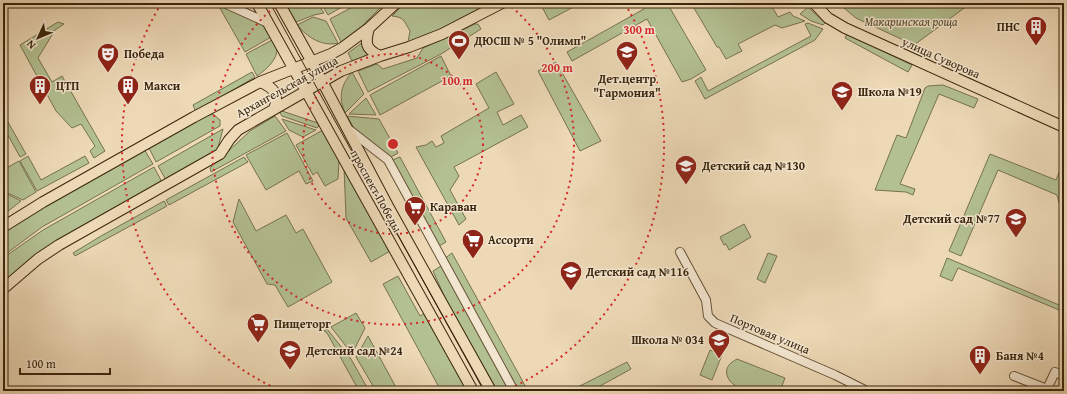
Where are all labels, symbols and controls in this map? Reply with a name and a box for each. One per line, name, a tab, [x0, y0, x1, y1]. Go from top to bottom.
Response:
park label: Макаринская роща	[864, 13, 958, 30]
building icon: ПНС	[1023, 14, 1049, 47]
north arrow	[18, 18, 58, 58]
place label: ПНС	[997, 18, 1020, 35]
text: 300 m	[623, 21, 656, 38]
sports icon: ДЮСШ № 5 "Олимп"	[446, 28, 472, 61]
place label: ДЮСШ № 5 "Олимп"	[473, 32, 587, 49]
street label: улица Суворова	[899, 32, 983, 82]
text: N	[22, 36, 39, 53]
school or university icon: Дет.центр "Гармония"	[614, 39, 640, 72]
theatre icon: Победа	[95, 41, 121, 74]
place label: Победа	[124, 45, 165, 62]
street label: Архангельская улица	[233, 51, 341, 122]
text: 200 m	[541, 59, 574, 76]
place label: Дет.центр "Гармония"	[593, 70, 661, 101]
text: 100 m	[441, 72, 474, 89]
building icon: ЦТП	[27, 73, 53, 106]
building icon: Макси	[115, 73, 141, 106]
place label: ЦТП	[56, 77, 79, 94]
place label: Макси	[144, 77, 181, 94]
school or university icon: Школа №19	[829, 79, 855, 112]
place label: Школа №19	[858, 83, 922, 100]
centre of rings	[386, 137, 400, 151]
street label: проспект Победы	[347, 146, 407, 236]
school or university icon: Детский сад №130	[673, 153, 699, 186]
place label: Детский сад №130	[701, 157, 805, 174]
supermarket icon: Караван	[402, 194, 428, 227]
place label: Караван	[430, 198, 478, 215]
school or university icon: Детский сад №77	[1003, 206, 1029, 239]
place label: Детский сад №77	[902, 210, 1000, 227]
supermarket icon: Ассорти	[460, 227, 486, 260]
place label: Ассорти	[488, 231, 534, 248]
school or university icon: Детский сад №116	[558, 259, 584, 292]
place label: Детский сад №116	[585, 263, 689, 280]
street label: Портовая улица	[728, 309, 813, 358]
supermarket icon: Пищеторг	[245, 311, 271, 344]
place label: Пищеторг	[274, 315, 331, 332]
school or university icon: Школа № 034	[706, 327, 732, 360]
place label: Школа № 034	[631, 331, 704, 348]
school or university icon: Детский сад №24	[277, 338, 303, 371]
place label: Детский сад №24	[305, 342, 403, 359]
building icon: Баня №4	[967, 343, 993, 376]
place label: Баня №4	[996, 347, 1044, 364]
scale bar	[20, 350, 110, 376]
text: 100 m	[26, 355, 56, 372]

